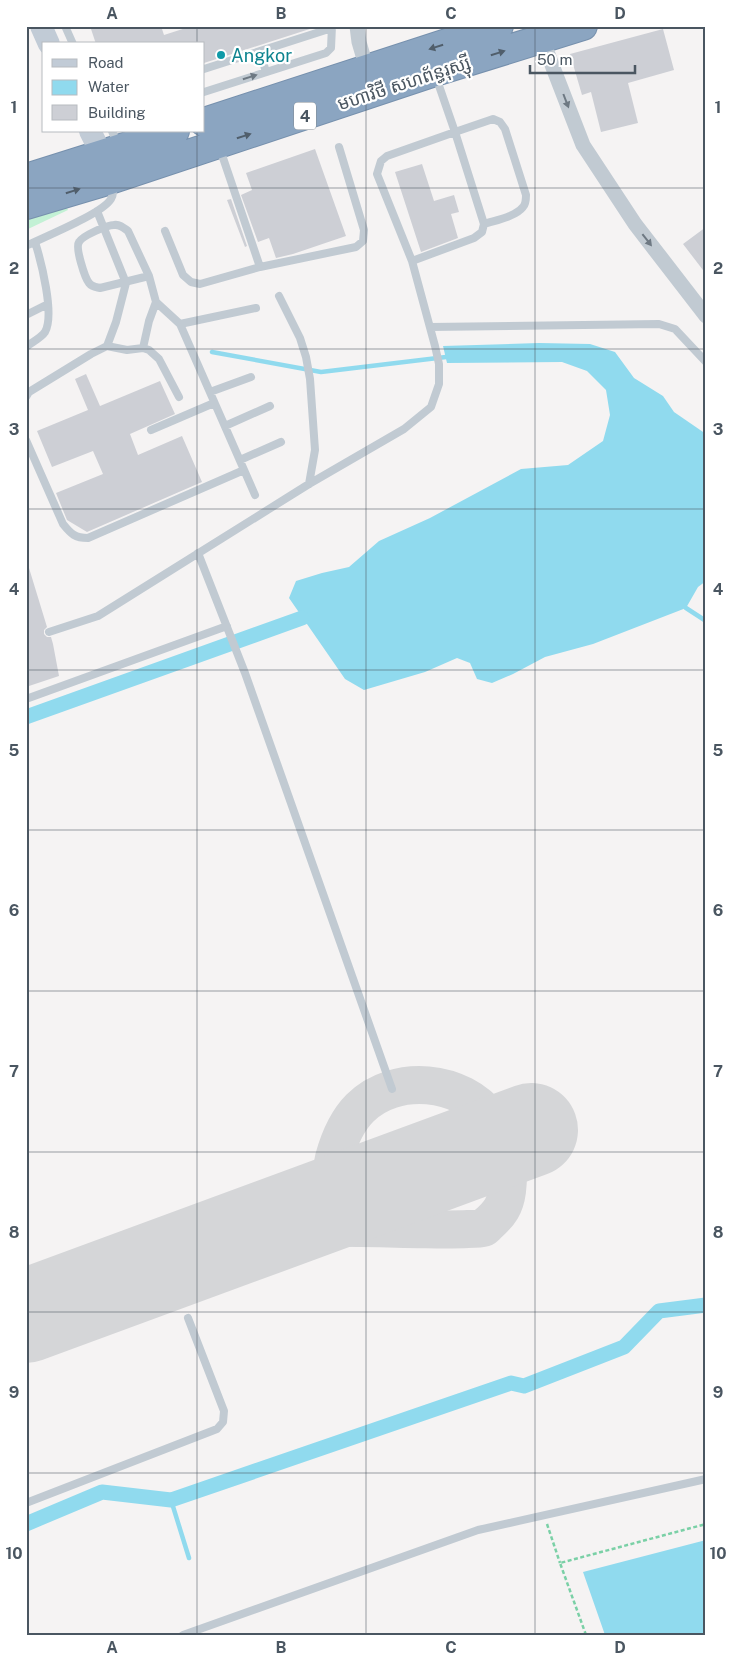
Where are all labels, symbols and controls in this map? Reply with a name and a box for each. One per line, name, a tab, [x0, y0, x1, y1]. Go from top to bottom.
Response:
text: A	[106, 4, 118, 23]
text: B	[276, 4, 287, 23]
text: C	[445, 4, 457, 23]
text: D	[614, 4, 626, 23]
legend	[42, 42, 205, 132]
scale bar	[530, 42, 634, 74]
one-way arrow	[428, 43, 443, 51]
place label: Angkor	[231, 45, 292, 66]
one-way arrow	[491, 48, 506, 56]
marker: Angkor	[215, 49, 227, 61]
street label: មហាវិថី សហព័ន្ធរុស្ស៊ី	[335, 51, 475, 121]
text: 50 m	[537, 51, 572, 68]
text: Road	[88, 54, 124, 71]
one-way arrow	[243, 73, 258, 80]
text: Water	[88, 78, 130, 95]
one-way arrow	[562, 94, 570, 109]
text: 1	[11, 98, 17, 117]
text: 1	[715, 98, 721, 117]
road number: 4	[294, 102, 316, 130]
text: Building	[88, 104, 146, 121]
one-way arrow	[237, 132, 252, 139]
one-way arrow	[66, 187, 81, 195]
one-way arrow	[642, 233, 653, 246]
text: 2	[9, 259, 19, 278]
text: 2	[713, 259, 723, 278]
text: 3	[9, 420, 19, 439]
text: 3	[713, 420, 723, 439]
text: 4	[9, 580, 20, 599]
text: 4	[713, 580, 724, 599]
text: 5	[9, 741, 20, 760]
text: 5	[713, 741, 724, 760]
text: 6	[9, 901, 19, 920]
text: 6	[713, 901, 723, 920]
text: 7	[9, 1062, 19, 1081]
text: 7	[713, 1062, 723, 1081]
text: 8	[9, 1223, 20, 1242]
text: 8	[713, 1223, 724, 1242]
text: 9	[9, 1383, 19, 1402]
text: 9	[713, 1383, 723, 1402]
text: 10	[5, 1544, 23, 1563]
text: 10	[709, 1544, 727, 1563]
text: A	[106, 1638, 118, 1657]
text: B	[276, 1638, 287, 1657]
text: C	[445, 1638, 457, 1657]
text: D	[614, 1638, 626, 1657]

